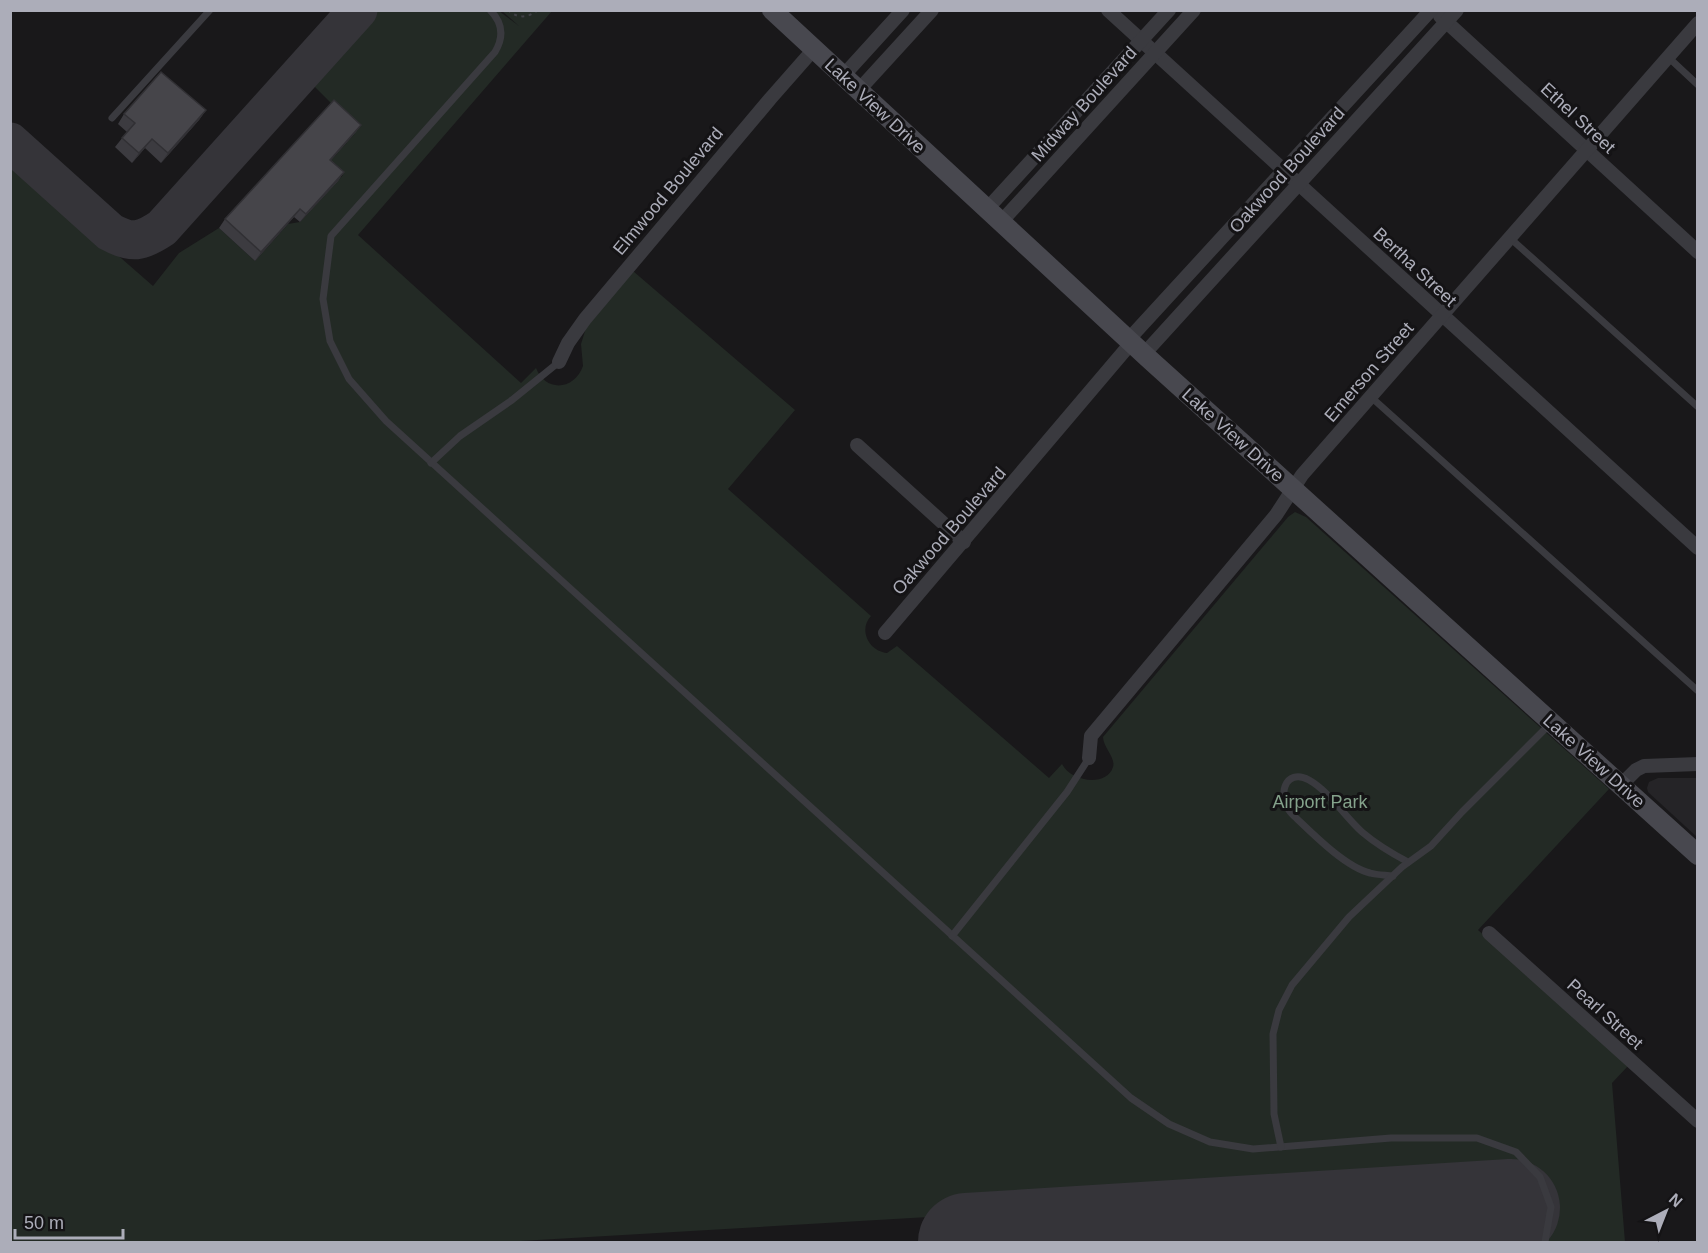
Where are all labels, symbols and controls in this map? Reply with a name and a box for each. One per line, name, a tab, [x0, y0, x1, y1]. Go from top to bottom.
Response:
street label: Midway Boulevard	[1027, 43, 1141, 165]
street label: Lake View Drive	[821, 54, 929, 158]
street label: Ethel Street	[1537, 79, 1619, 157]
street label: Oakwood Boulevard	[1225, 103, 1349, 237]
street label: Elmwood Boulevard	[609, 123, 727, 259]
street label: Bertha Street	[1369, 224, 1461, 310]
street label: Emerson Street	[1320, 318, 1418, 426]
street label: Lake View Drive	[1178, 384, 1288, 486]
street label: Oakwood Boulevard	[888, 463, 1010, 599]
street label: Lake View Drive	[1539, 710, 1649, 812]
park label: Airport Park	[1272, 792, 1369, 812]
street label: Pearl Street	[1563, 975, 1647, 1053]
north arrow	[1636, 1181, 1696, 1241]
text: N	[1666, 1190, 1686, 1210]
scale bar	[15, 1202, 123, 1240]
text: 50 m	[24, 1213, 64, 1233]

